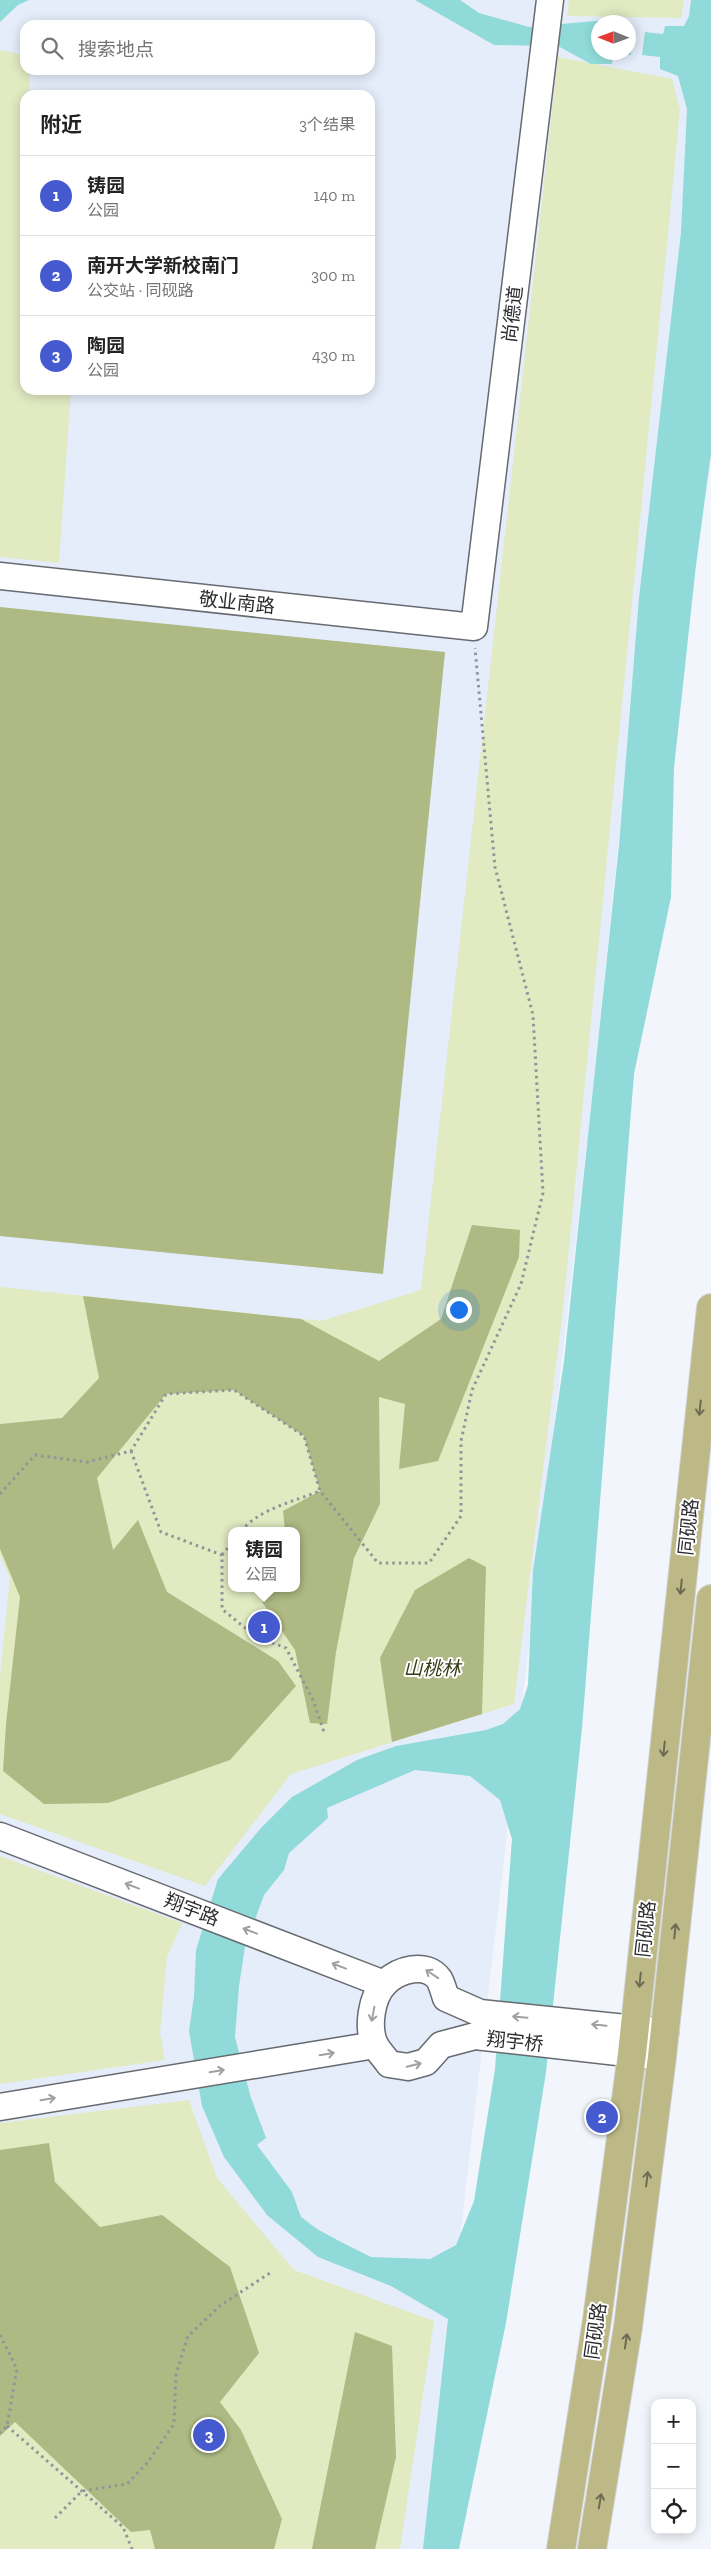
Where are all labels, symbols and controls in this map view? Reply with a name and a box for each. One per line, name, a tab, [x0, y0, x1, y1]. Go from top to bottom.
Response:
north arrow	[591, 15, 636, 60]
search box	[20, 20, 375, 75]
icon: search	[38, 34, 66, 62]
text: 搜索地点	[78, 38, 154, 61]
text: 附近	[40, 112, 82, 137]
text: 3个结果	[299, 115, 355, 134]
text: 铸园	[87, 174, 125, 197]
text: 1	[53, 186, 59, 205]
text: 140 m	[314, 186, 355, 205]
text: 公园	[87, 201, 119, 220]
text: 南开大学新校南门	[87, 254, 239, 277]
text: 2	[52, 266, 60, 285]
text: 300 m	[311, 266, 355, 285]
text: 公交站 · 同砚路	[87, 281, 194, 300]
street label: 尚德道	[498, 284, 527, 344]
text: 陶园	[87, 334, 125, 357]
text: 3	[52, 346, 60, 365]
text: 430 m	[312, 346, 355, 365]
text: 公园	[87, 361, 119, 380]
street label: 敬业南路	[198, 587, 276, 618]
your location	[446, 1297, 472, 1323]
one-way arrow	[695, 1400, 705, 1416]
street label: 同砚路	[674, 1497, 703, 1557]
popup	[228, 1527, 300, 1592]
text: 铸园	[245, 1538, 283, 1561]
text: 公园	[245, 1565, 277, 1584]
one-way arrow	[676, 1579, 686, 1595]
pin: 1	[248, 1608, 280, 1646]
park label: 山桃林	[403, 1657, 462, 1680]
one-way arrow	[659, 1741, 669, 1757]
one-way arrow	[125, 1881, 140, 1890]
street label: 翔宇路	[161, 1889, 223, 1930]
street label: 同砚路	[631, 1899, 660, 1959]
one-way arrow	[671, 1923, 680, 1939]
one-way arrow	[242, 1926, 258, 1935]
one-way arrow	[332, 1961, 347, 1971]
one-way arrow	[425, 1969, 439, 1980]
one-way arrow	[635, 1972, 645, 1988]
one-way arrow	[367, 2005, 377, 2021]
one-way arrow	[512, 2012, 528, 2022]
one-way arrow	[591, 2020, 607, 2030]
street label: 翔宇桥	[485, 2027, 545, 2056]
one-way arrow	[318, 2048, 334, 2058]
one-way arrow	[406, 2060, 422, 2069]
one-way arrow	[209, 2066, 225, 2076]
one-way arrow	[40, 2094, 56, 2104]
pin: 2	[586, 2098, 618, 2136]
one-way arrow	[642, 2172, 652, 2188]
street label: 同砚路	[580, 2301, 611, 2361]
one-way arrow	[622, 2333, 632, 2349]
map controls	[651, 2399, 696, 2534]
button: +	[651, 2399, 696, 2444]
pin: 3	[193, 2416, 225, 2454]
button: −	[651, 2444, 696, 2489]
button: locate	[651, 2489, 696, 2534]
one-way arrow	[595, 2493, 605, 2509]

